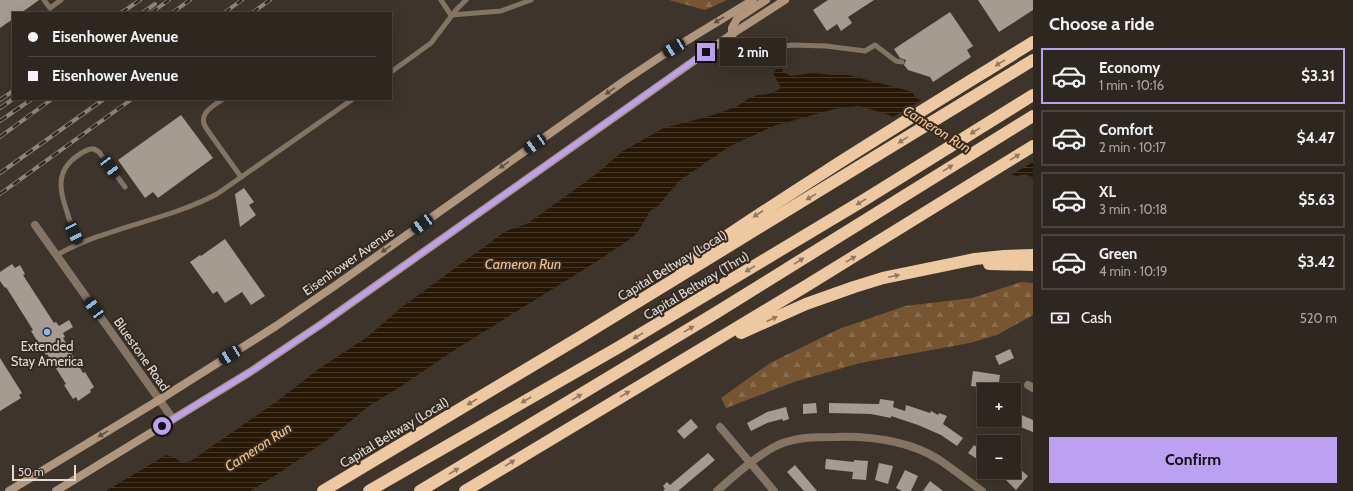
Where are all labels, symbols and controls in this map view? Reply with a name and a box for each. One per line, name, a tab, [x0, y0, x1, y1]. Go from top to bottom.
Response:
text: Choose a ride	[1049, 13, 1154, 35]
one-way arrow	[713, 16, 725, 23]
text: Eisenhower Avenue	[52, 28, 178, 46]
car	[661, 37, 687, 59]
callout: 2 min	[720, 38, 786, 66]
route end	[697, 43, 715, 61]
text: 2 min	[737, 44, 769, 60]
icon: car	[1051, 58, 1087, 94]
one-way arrow	[995, 59, 1005, 67]
text: Economy	[1099, 59, 1160, 77]
text: Eisenhower Avenue	[52, 67, 178, 85]
text: $3.31	[1301, 67, 1335, 85]
text: 1 min · 10:16	[1099, 77, 1164, 93]
one-way arrow	[605, 87, 615, 95]
water label: Cameron Run	[900, 101, 974, 157]
icon: car	[1051, 120, 1087, 156]
text: Comfort	[1099, 121, 1153, 139]
one-way arrow	[970, 127, 980, 135]
text: $4.47	[1297, 129, 1335, 147]
car	[522, 132, 548, 156]
one-way arrow	[898, 136, 909, 144]
text: 2 min · 10:17	[1099, 139, 1166, 155]
car	[98, 154, 122, 180]
one-way arrow	[1009, 154, 1021, 161]
one-way arrow	[499, 161, 509, 169]
one-way arrow	[942, 165, 954, 172]
icon: car	[1051, 182, 1087, 218]
text: XL	[1099, 183, 1116, 201]
text: $5.63	[1298, 191, 1335, 209]
one-way arrow	[805, 193, 817, 200]
one-way arrow	[855, 198, 867, 205]
text: 3 min · 10:18	[1099, 201, 1167, 217]
one-way arrow	[753, 210, 764, 218]
car	[409, 212, 435, 236]
car	[63, 220, 85, 246]
street label: Eisenhower Avenue	[299, 223, 397, 299]
street label: Capital Beltway (Local)	[615, 226, 729, 304]
icon: car	[1051, 244, 1087, 280]
one-way arrow	[381, 245, 392, 253]
text: Green	[1099, 245, 1137, 263]
street label: Capital Beltway (Thru)	[640, 247, 752, 323]
text: $3.42	[1298, 253, 1335, 271]
water label: Cameron Run	[485, 255, 561, 273]
one-way arrow	[845, 255, 857, 262]
one-way arrow	[794, 257, 804, 265]
text: 4 min · 10:19	[1099, 263, 1167, 279]
one-way arrow	[744, 265, 756, 272]
one-way arrow	[888, 272, 900, 278]
car	[82, 295, 106, 321]
icon: cash	[1049, 307, 1071, 329]
text: Cash	[1081, 309, 1112, 327]
text: 520 m	[1300, 310, 1337, 326]
street label: Bluestone Road	[111, 314, 173, 394]
one-way arrow	[766, 316, 777, 322]
one-way arrow	[683, 326, 695, 333]
marker: Extended Stay America	[42, 327, 52, 337]
one-way arrow	[632, 332, 644, 339]
place label: Extended Stay America	[11, 338, 84, 369]
car	[217, 344, 243, 366]
map controls	[977, 383, 1021, 479]
button: +	[977, 383, 1021, 427]
one-way arrow	[619, 391, 631, 398]
street label: Capital Beltway (Local)	[337, 393, 451, 471]
one-way arrow	[571, 393, 583, 400]
one-way arrow	[520, 397, 532, 404]
one-way arrow	[466, 399, 478, 406]
route start	[153, 417, 171, 435]
water label: Cameron Run	[221, 419, 295, 475]
one-way arrow	[97, 430, 109, 437]
button: −	[977, 435, 1021, 479]
button: Confirm	[1049, 437, 1337, 483]
one-way arrow	[504, 460, 516, 467]
scale bar	[12, 463, 76, 482]
text: 50 m	[18, 465, 44, 479]
one-way arrow	[448, 467, 460, 474]

